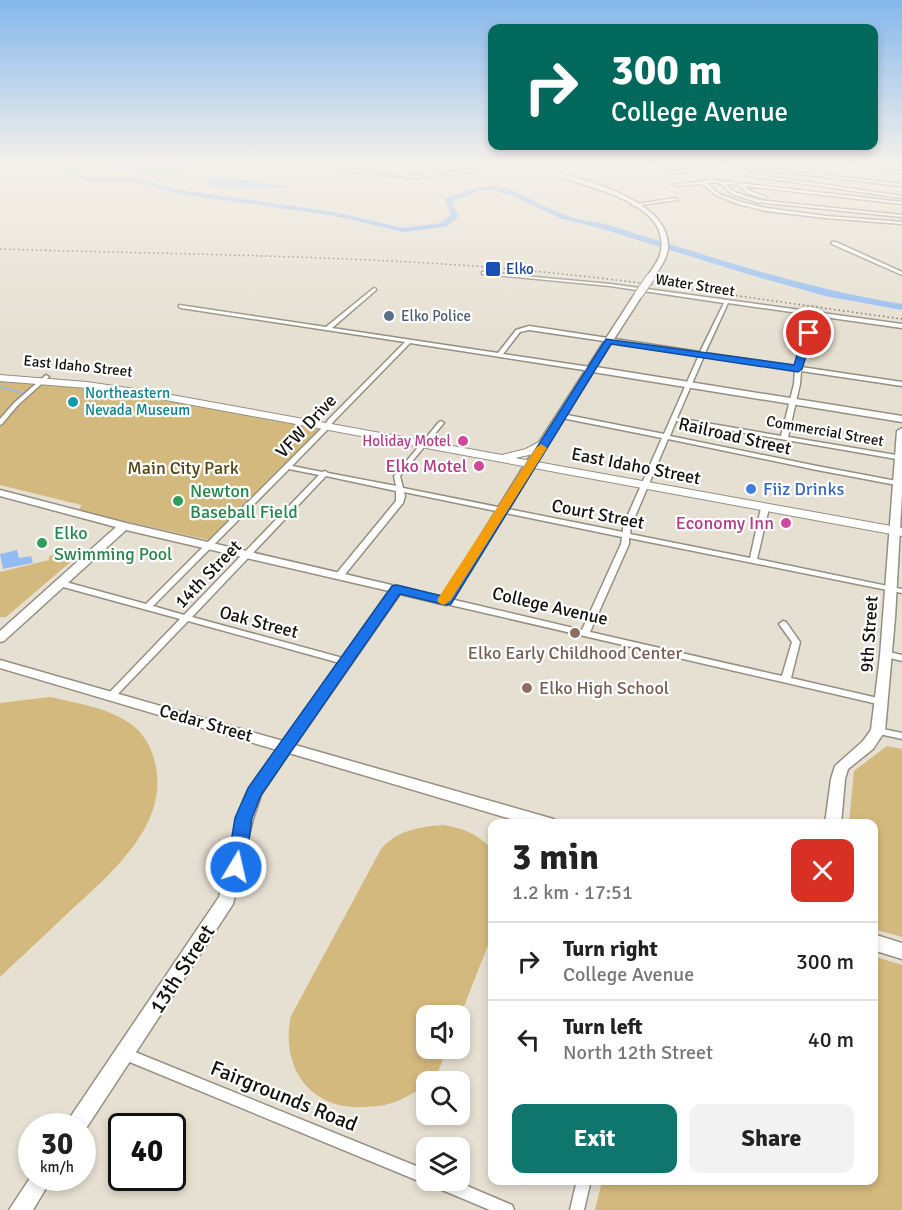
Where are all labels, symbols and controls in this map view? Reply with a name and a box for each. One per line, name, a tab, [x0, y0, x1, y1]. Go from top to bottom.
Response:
text: 300 m	[611, 45, 722, 96]
icon: right	[512, 48, 590, 126]
text: College Avenue	[611, 96, 788, 129]
marker: Elko	[484, 260, 502, 278]
place label: Elko	[506, 260, 534, 278]
street label: Water Street	[654, 270, 736, 300]
place label: Elko Police	[401, 307, 471, 325]
pin	[783, 307, 834, 358]
marker: Elko Police	[382, 309, 396, 323]
icon: arrive	[792, 316, 825, 349]
street label: East Idaho Street	[23, 351, 133, 381]
place label: Northeastern Nevada Museum	[85, 384, 190, 419]
street label: VFW Drive	[271, 390, 341, 462]
marker: Northeastern Nevada Museum	[66, 395, 80, 409]
street label: Railroad Street	[676, 412, 794, 460]
street label: Commercial Street	[765, 412, 885, 450]
place label: Holiday Motel	[362, 432, 451, 450]
marker: Holiday Motel	[456, 434, 470, 448]
street label: East Idaho Street	[569, 443, 703, 489]
place label: Elko Motel	[385, 455, 467, 477]
park label: Main City Park	[127, 457, 239, 479]
marker: Elko Motel	[472, 459, 486, 473]
place label: Fiiz Drinks	[763, 478, 844, 500]
place label: Newton Baseball Field	[190, 480, 298, 523]
marker: Fiiz Drinks	[744, 482, 758, 496]
marker: Newton Baseball Field	[171, 494, 185, 508]
street label: Court Street	[550, 494, 646, 534]
place label: Economy Inn	[676, 512, 774, 534]
marker: Economy Inn	[779, 516, 793, 530]
place label: Elko Swimming Pool	[54, 522, 172, 565]
street label: 14th Street	[170, 535, 246, 613]
marker: Elko Swimming Pool	[35, 536, 49, 550]
street label: College Avenue	[490, 582, 610, 630]
street label: 9th Street	[855, 595, 883, 673]
street label: Oak Street	[217, 601, 301, 643]
marker: Elko Early Childhood Center	[568, 626, 582, 640]
place label: Elko Early Childhood Center	[468, 642, 683, 664]
place label: Elko High School	[539, 677, 669, 699]
marker: Elko High School	[520, 681, 534, 695]
street label: Cedar Street	[157, 699, 255, 747]
position arrow	[204, 835, 268, 899]
text: 3 min	[512, 835, 599, 880]
button: close	[791, 839, 854, 902]
text: 1.2 km · 17:51	[512, 880, 633, 905]
street label: 13th Street	[144, 920, 220, 1018]
text: Turn right	[563, 935, 658, 962]
icon: right	[512, 945, 545, 978]
text: 300 m	[796, 948, 854, 975]
text: College Avenue	[563, 962, 694, 987]
map controls	[416, 1005, 470, 1191]
button: sound	[416, 1005, 470, 1059]
text: Turn left	[563, 1013, 643, 1040]
icon: left	[512, 1023, 545, 1056]
text: 40 m	[808, 1026, 854, 1053]
text: North 12th Street	[563, 1040, 713, 1065]
street label: Fairgrounds Road	[207, 1055, 361, 1137]
button: search	[416, 1071, 470, 1125]
button: Exit	[512, 1104, 677, 1173]
button: Share	[689, 1104, 854, 1173]
speed limit sign: 40	[108, 1113, 186, 1191]
text: 30	[41, 1126, 73, 1163]
button: layers	[416, 1137, 470, 1191]
text: km/h	[40, 1158, 74, 1176]

